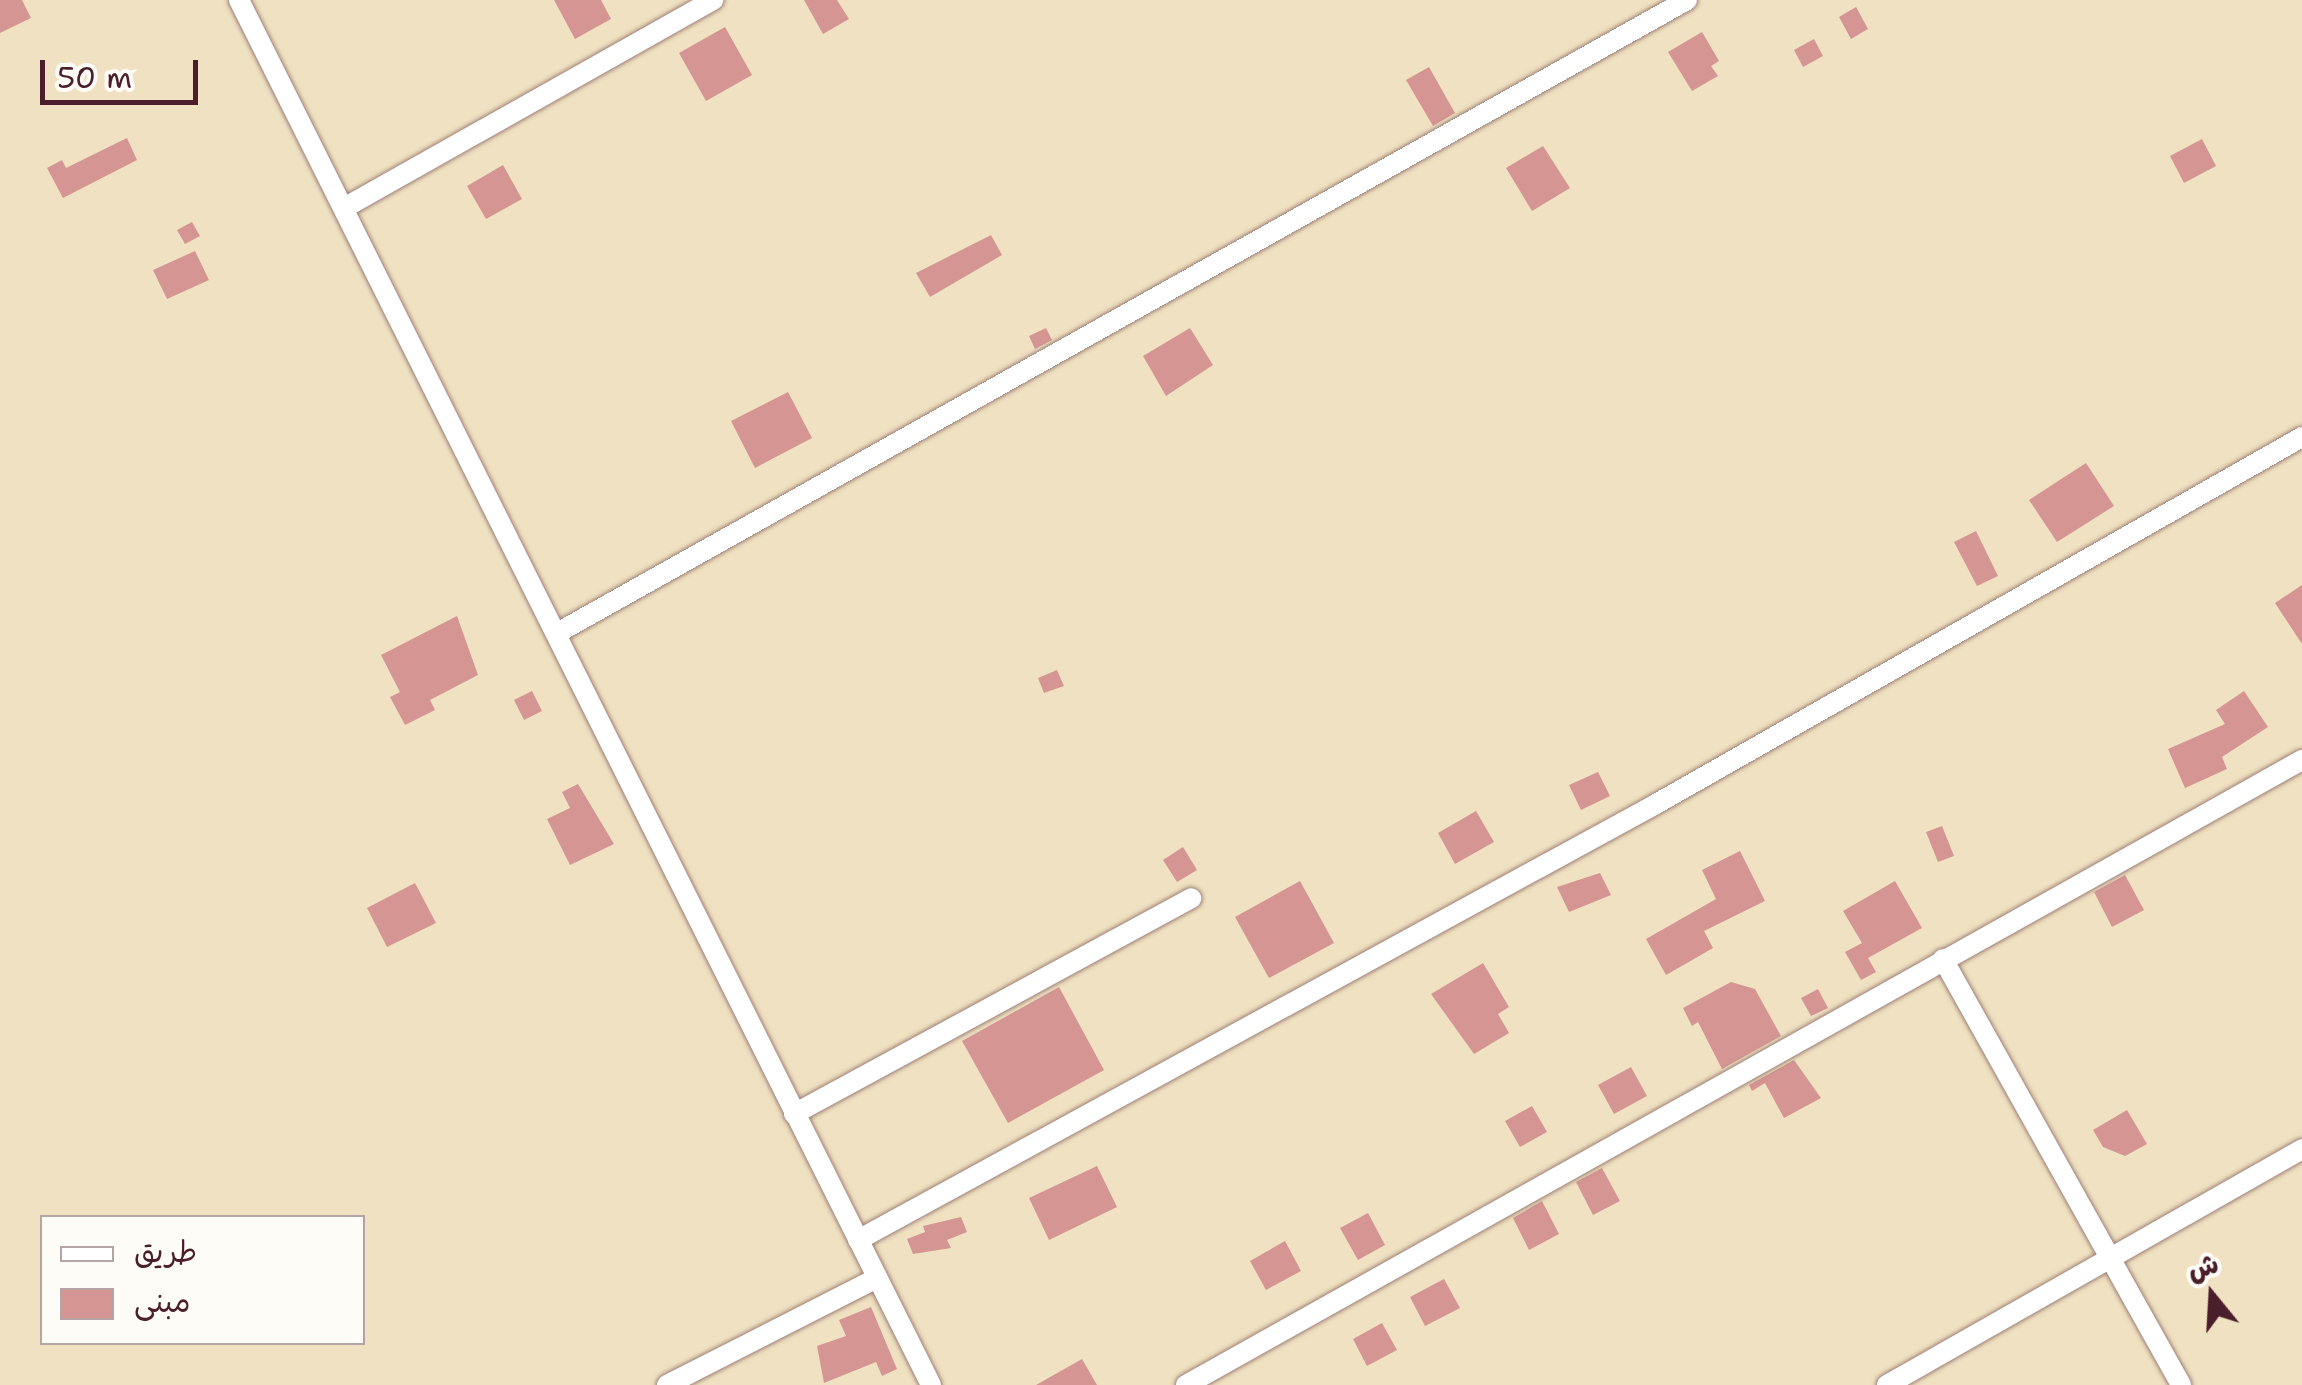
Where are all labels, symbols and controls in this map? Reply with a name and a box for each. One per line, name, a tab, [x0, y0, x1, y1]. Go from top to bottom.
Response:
scale bar	[45, 40, 202, 102]
text: 50 m	[57, 57, 132, 98]
legend	[40, 1215, 365, 1345]
text: طريق	[134, 1231, 197, 1272]
text: ش	[2182, 1244, 2223, 1289]
north arrow	[2162, 1245, 2262, 1345]
text: مبنى	[134, 1281, 190, 1322]

